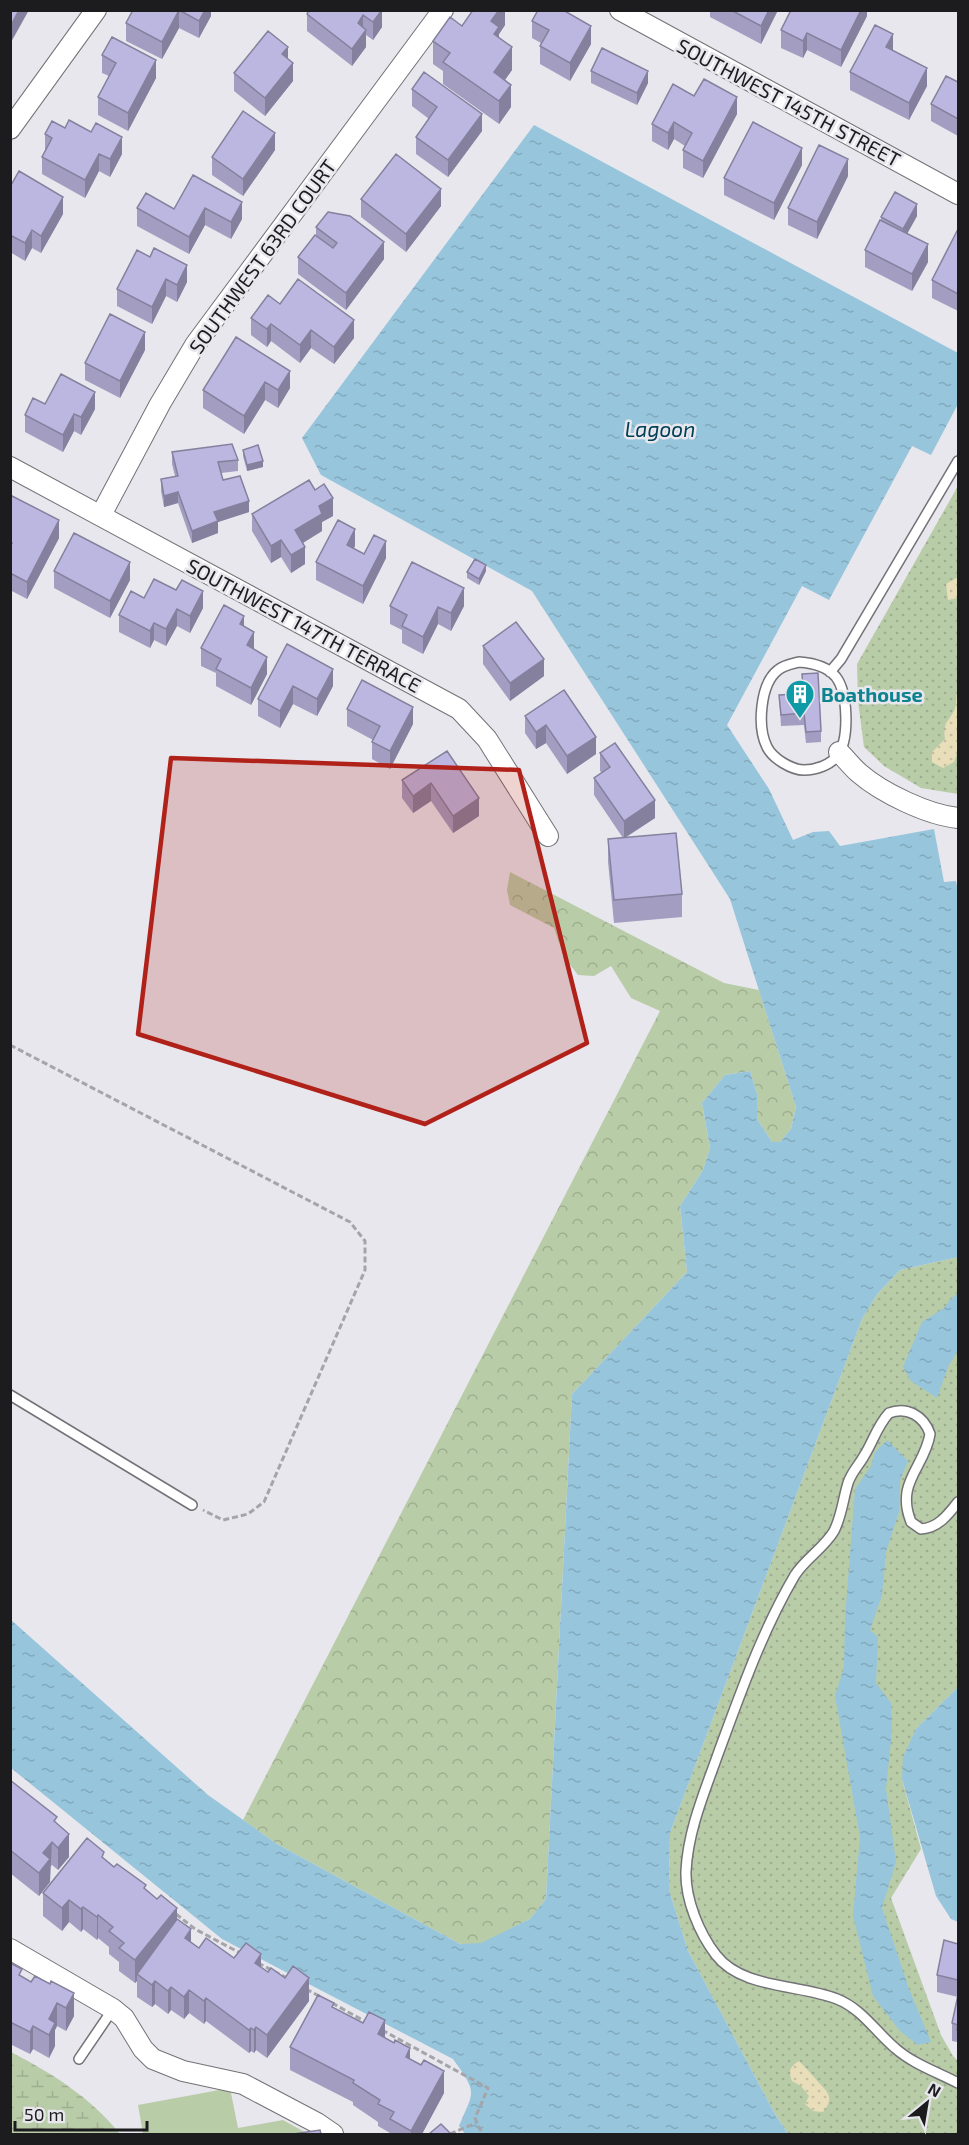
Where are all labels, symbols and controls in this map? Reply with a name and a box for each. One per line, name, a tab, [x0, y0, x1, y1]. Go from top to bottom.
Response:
street label: SOUTHWEST 145TH STREET	[673, 33, 905, 171]
street label: SOUTHWEST 63RD COURT	[183, 154, 341, 358]
water label: Lagoon	[625, 416, 695, 441]
street label: SOUTHWEST 147TH TERRACE	[183, 553, 425, 697]
building icon: Boathouse	[784, 678, 816, 720]
place label: Boathouse	[821, 682, 923, 706]
north arrow	[897, 2073, 957, 2133]
text: N	[925, 2078, 945, 2101]
scale bar	[15, 2094, 147, 2132]
text: 50 m	[24, 2103, 64, 2125]

